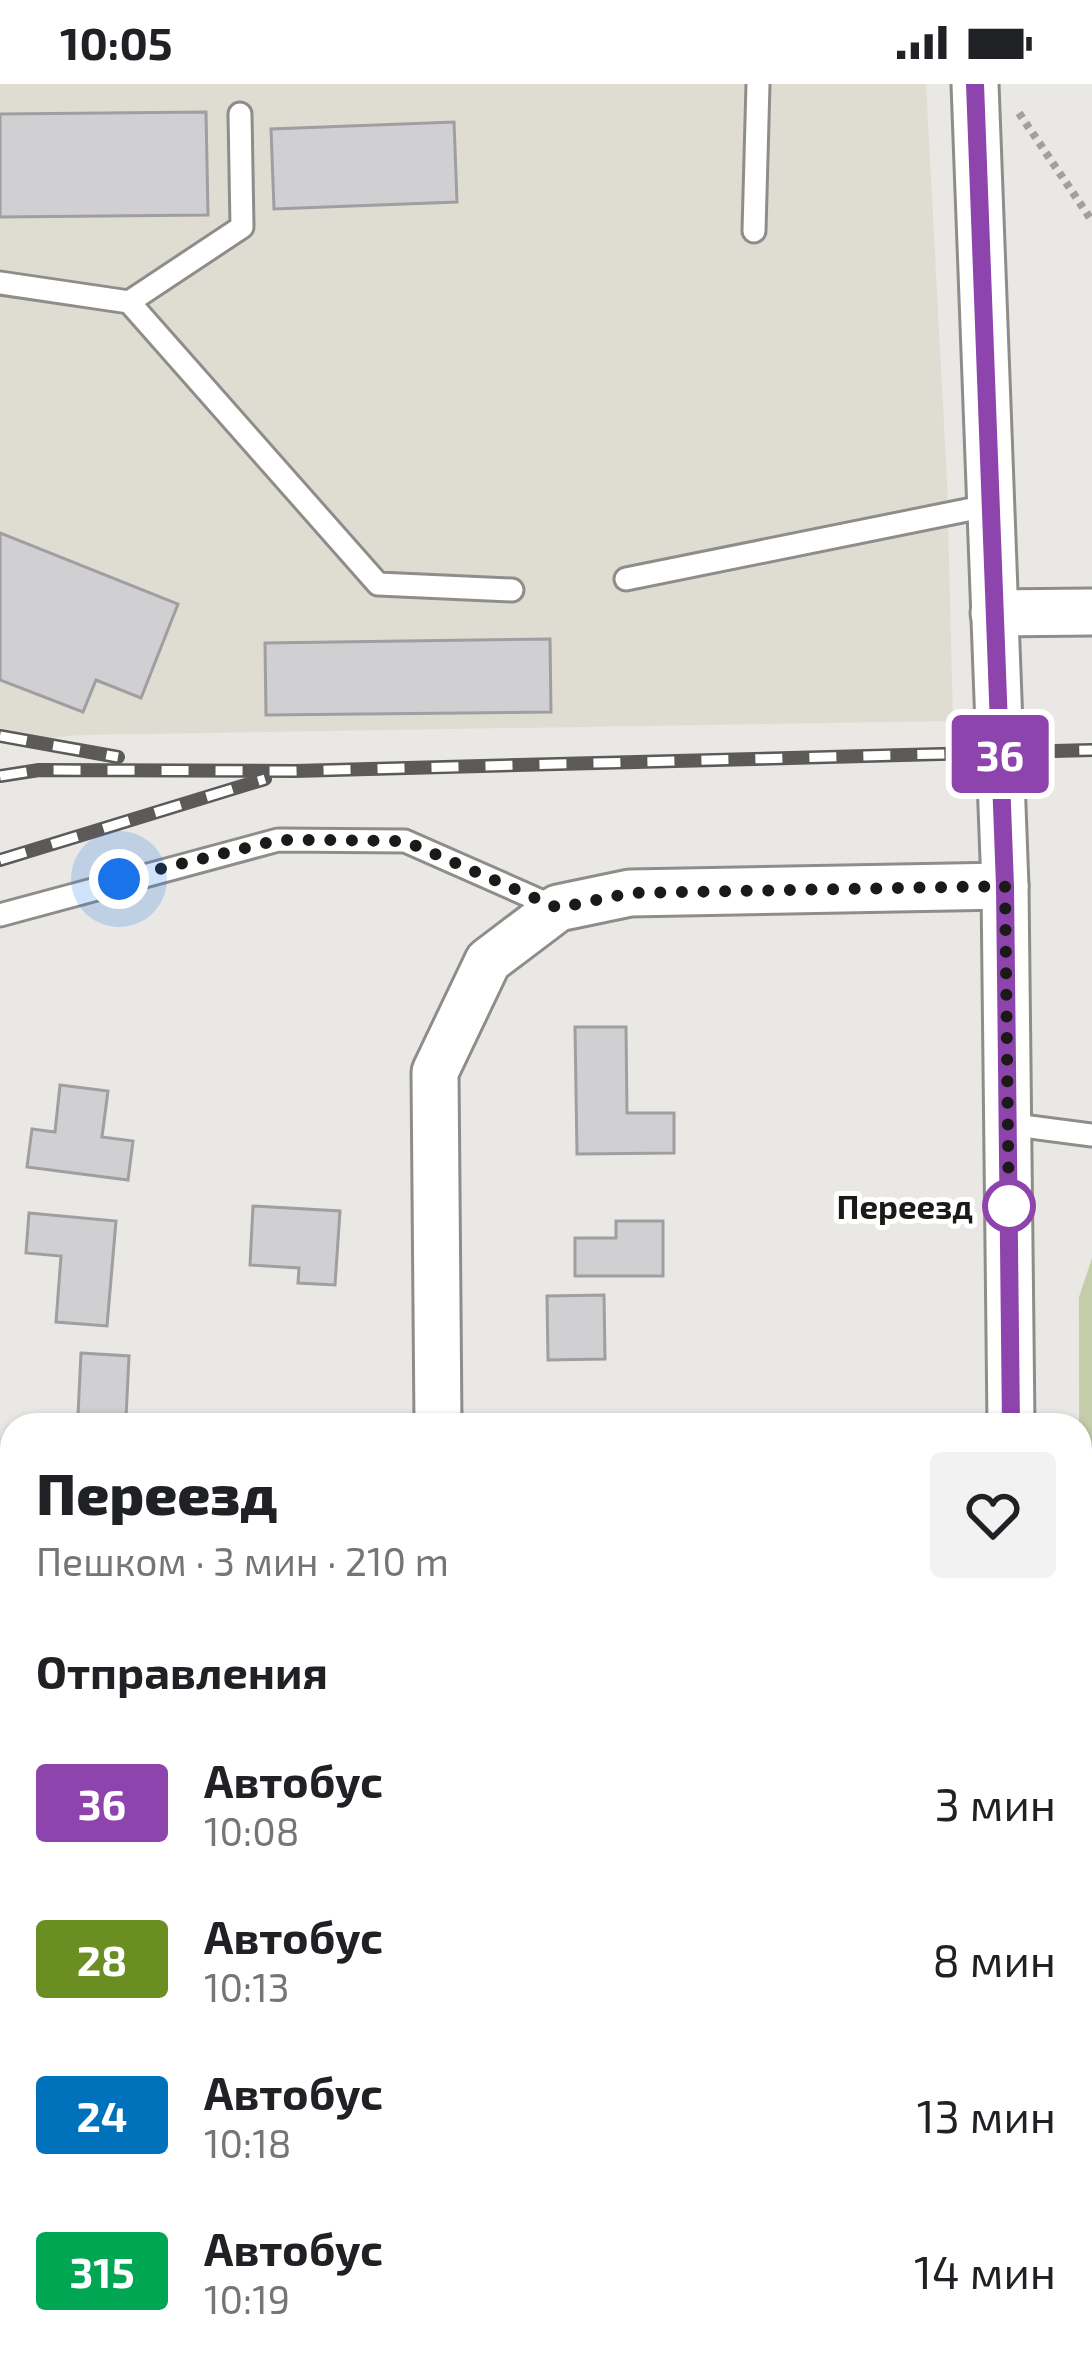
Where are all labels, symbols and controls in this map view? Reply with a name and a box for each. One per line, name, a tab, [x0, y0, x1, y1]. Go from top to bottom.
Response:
text: 10:05	[60, 15, 173, 69]
line badge: 36	[946, 715, 1054, 793]
text: 36	[976, 729, 1024, 779]
your location	[89, 849, 149, 909]
marker: Переезд	[984, 1181, 1034, 1231]
place label: Переезд	[837, 1186, 973, 1226]
button: heart	[930, 1452, 1056, 1578]
text: Переезд	[36, 1458, 278, 1526]
text: Пешком · 3 мин · 210 m	[36, 1537, 449, 1584]
text: Отправления	[36, 1644, 328, 1698]
text: Автобус	[204, 1753, 383, 1807]
text: 3 мин	[935, 1776, 1056, 1830]
text: 36	[78, 1778, 126, 1828]
text: 10:08	[204, 1807, 299, 1854]
text: Автобус	[204, 1909, 383, 1963]
text: 8 мин	[932, 1932, 1056, 1986]
text: 28	[77, 1934, 127, 1984]
text: 10:13	[204, 1963, 289, 2010]
text: Автобус	[204, 2065, 383, 2119]
text: 13 мин	[917, 2088, 1056, 2142]
text: 24	[76, 2090, 128, 2140]
text: 10:18	[204, 2119, 291, 2166]
text: Автобус	[204, 2221, 383, 2275]
text: 14 мин	[914, 2244, 1056, 2298]
text: 315	[69, 2246, 135, 2296]
text: 10:19	[204, 2275, 290, 2322]

